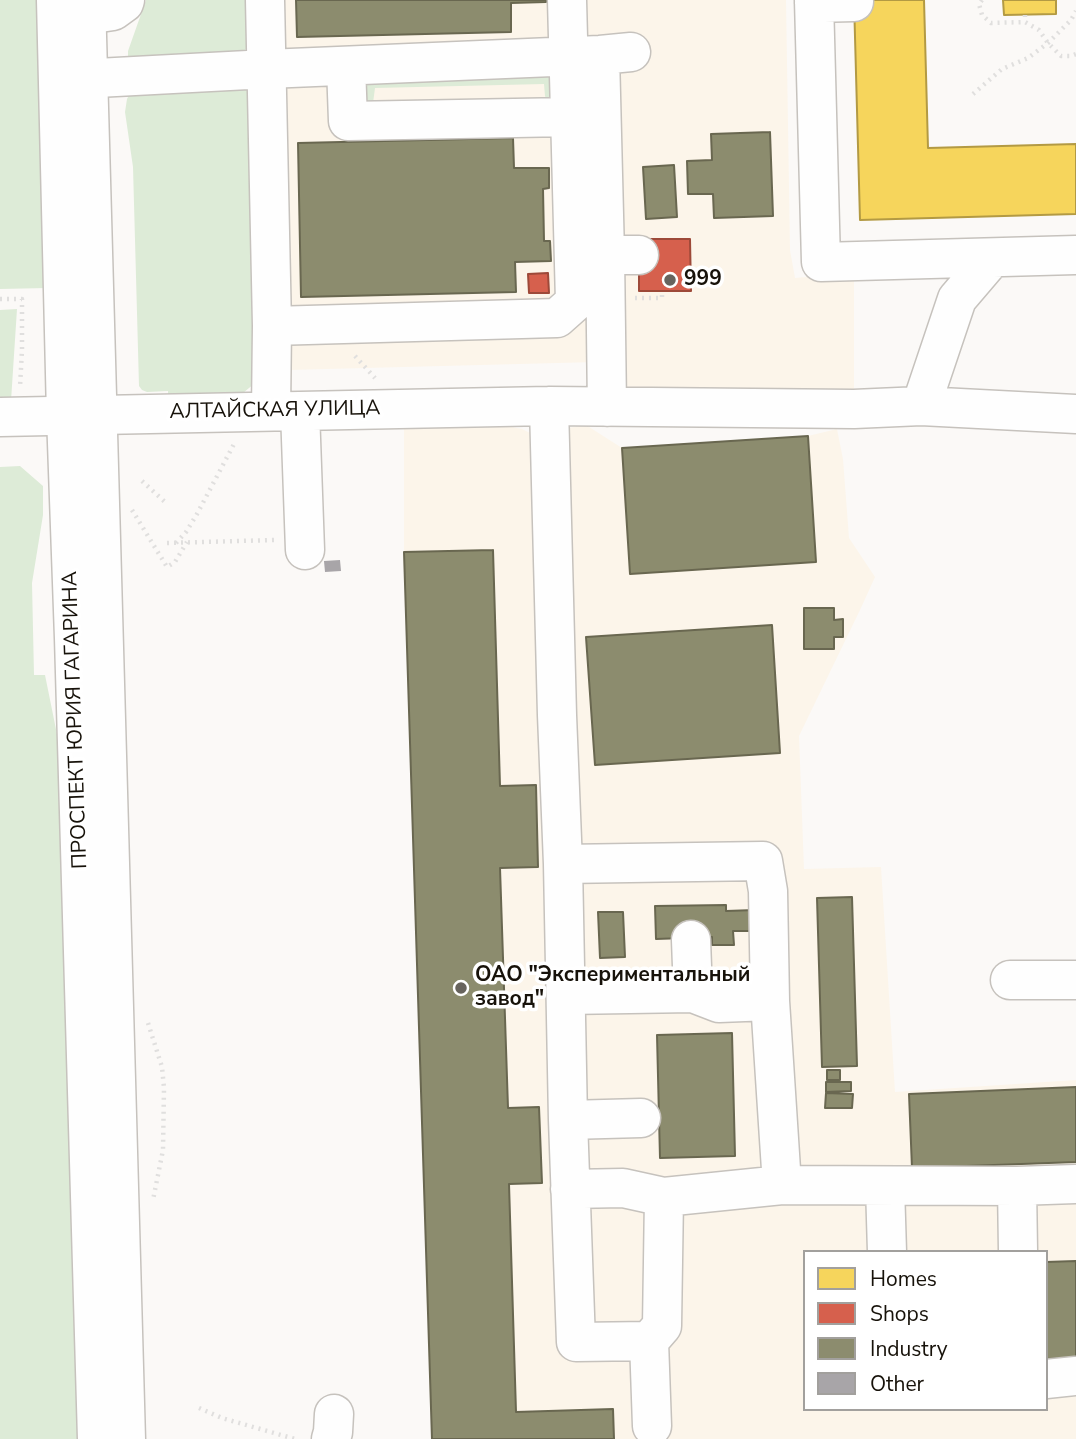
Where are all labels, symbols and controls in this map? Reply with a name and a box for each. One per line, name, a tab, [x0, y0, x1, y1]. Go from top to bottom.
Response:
place label: 999	[684, 267, 722, 293]
marker: 999	[662, 272, 678, 288]
street label: АЛТАЙСКАЯ УЛИЦА	[169, 397, 381, 425]
street label: ПРОСПЕКТ ЮРИЯ ГАГАРИНА	[58, 571, 94, 869]
place label: ОАО "Экспериментальный завод"	[475, 963, 750, 1013]
marker: ОАО "Экспериментальный завод"	[453, 980, 469, 996]
legend	[803, 1250, 1048, 1411]
text: Homes	[870, 1265, 937, 1293]
text: Shops	[870, 1300, 929, 1328]
text: Industry	[870, 1335, 948, 1363]
text: Other	[870, 1370, 924, 1398]

